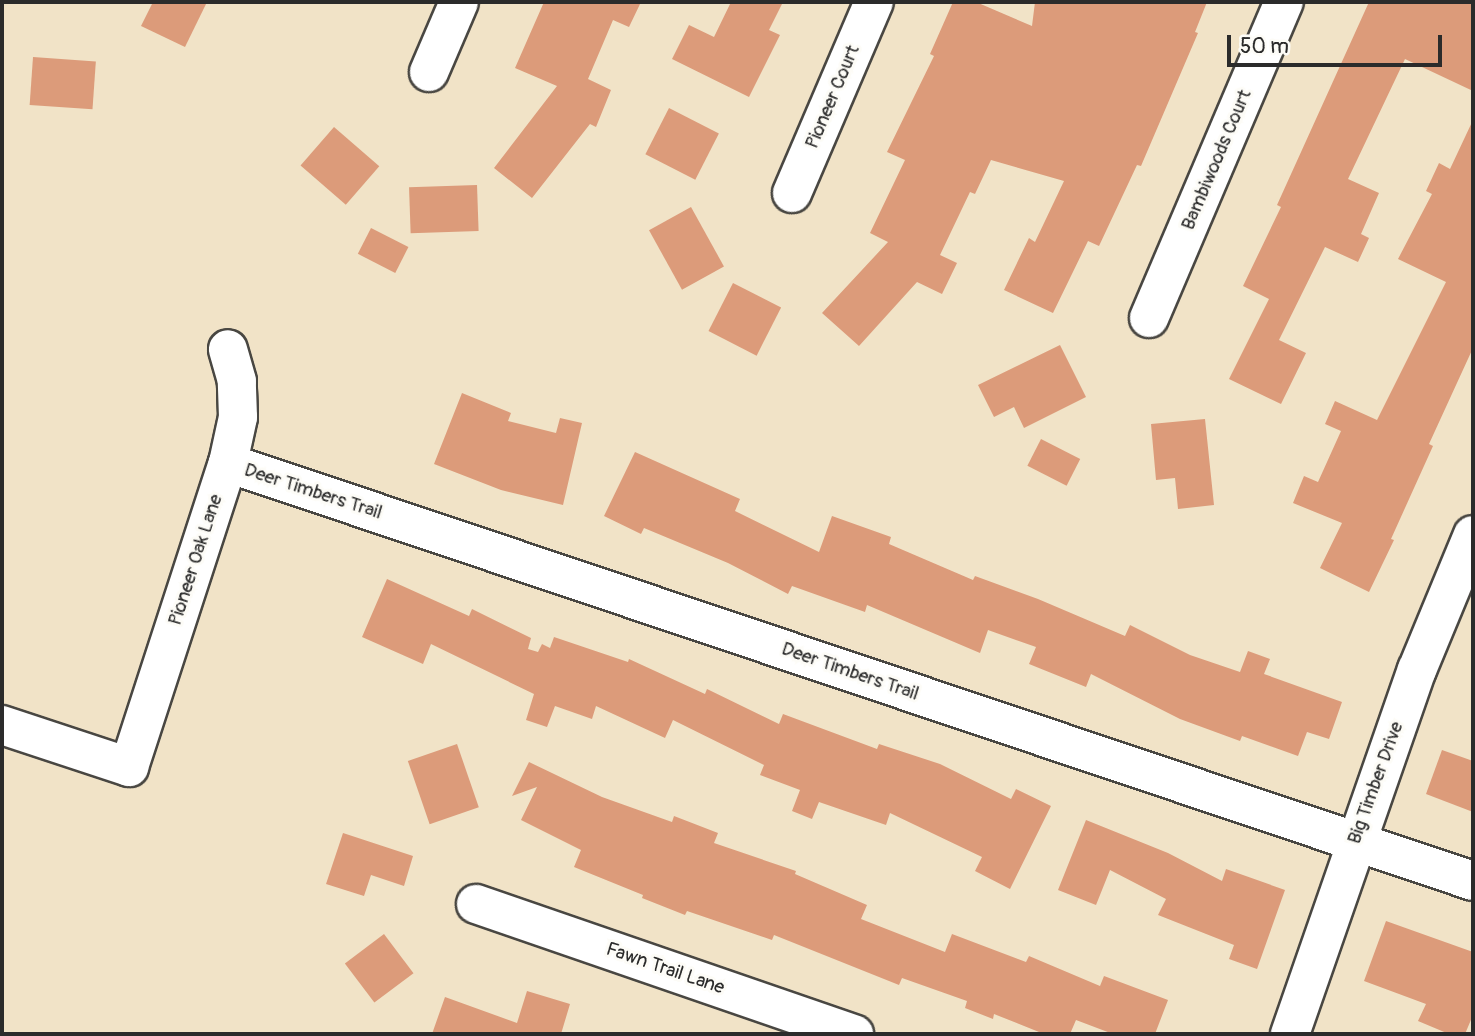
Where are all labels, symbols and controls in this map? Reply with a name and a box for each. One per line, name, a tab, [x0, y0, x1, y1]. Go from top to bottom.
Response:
scale bar	[1230, 21, 1445, 65]
text: 50 m	[1240, 33, 1289, 60]
street label: Pioneer Court	[801, 42, 865, 152]
street label: Bambiwoods Court	[1177, 86, 1257, 234]
street label: Deer Timbers Trail	[241, 459, 385, 525]
street label: Pioneer Oak Lane	[164, 492, 228, 628]
street label: Deer Timbers Trail	[778, 638, 922, 706]
street label: Big Timber Drive	[1343, 719, 1409, 847]
street label: Fawn Trail Lane	[603, 938, 727, 1000]

